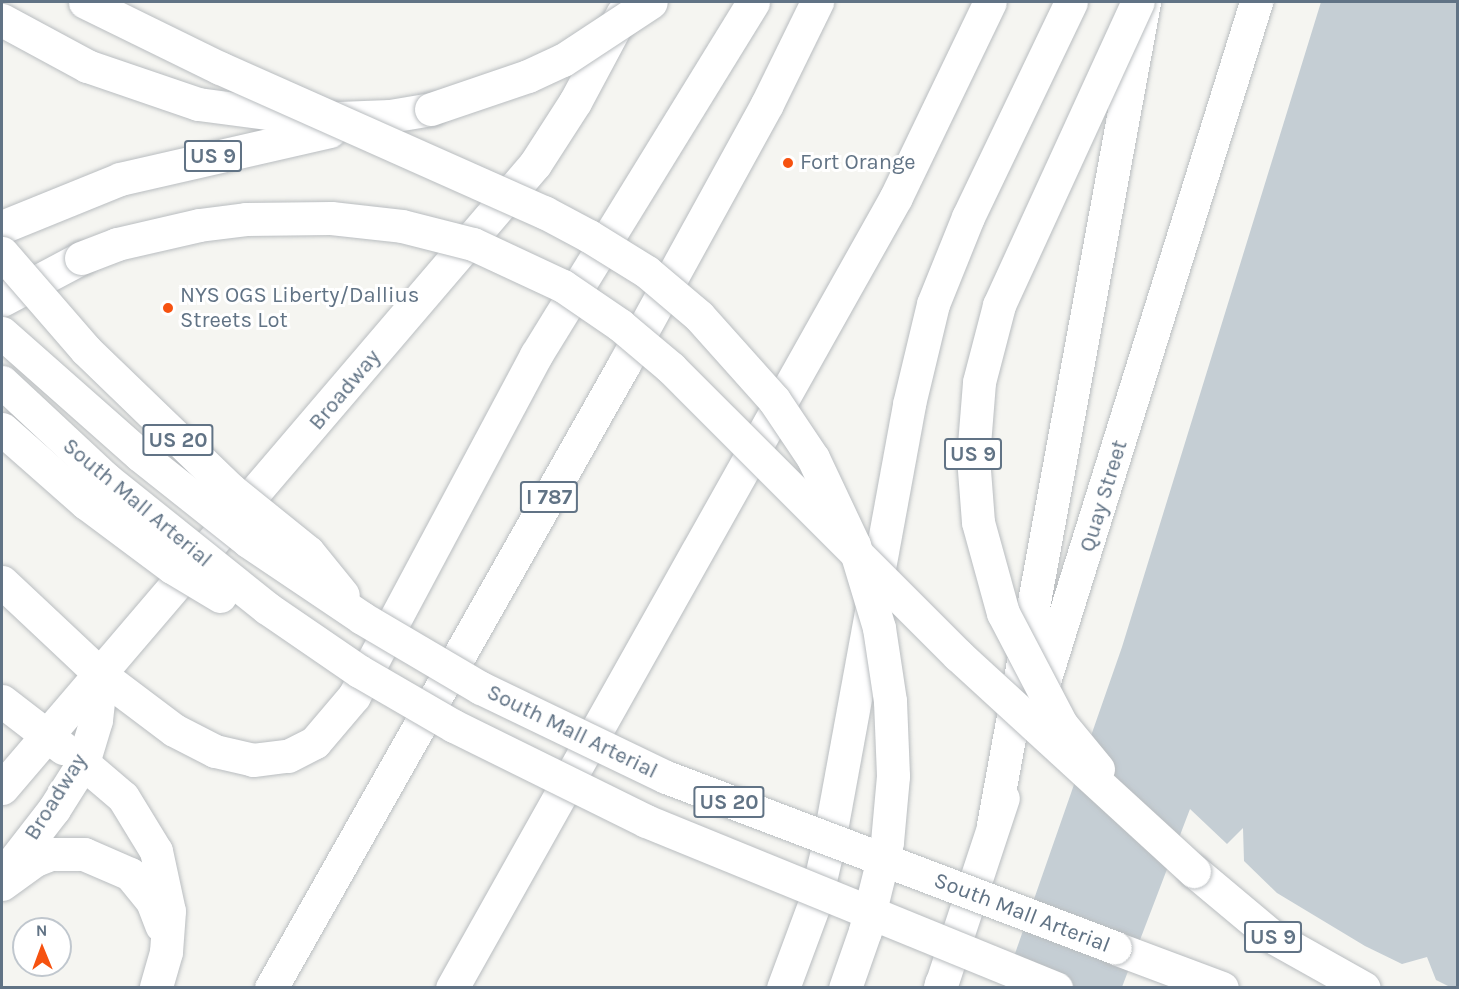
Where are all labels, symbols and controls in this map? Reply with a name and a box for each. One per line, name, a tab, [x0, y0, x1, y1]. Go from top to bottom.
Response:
road number: US 9	[183, 138, 243, 174]
place label: Fort Orange	[800, 150, 916, 176]
marker: Fort Orange	[781, 156, 795, 170]
place label: NYS OGS Liberty/Dallius Streets Lot	[180, 282, 419, 334]
marker: NYS OGS Liberty/Dallius Streets Lot	[161, 301, 175, 315]
street label: Broadway	[304, 344, 386, 436]
road number: US 20	[142, 422, 214, 458]
street label: South Mall Arterial	[57, 433, 217, 573]
road number: US 9	[943, 436, 1003, 472]
street label: Quay Street	[1074, 437, 1134, 555]
road number: I 787	[519, 479, 579, 515]
street label: South Mall Arterial	[482, 679, 662, 785]
street label: Broadway	[19, 749, 93, 845]
road number: US 20	[693, 784, 765, 820]
street label: South Mall Arterial	[930, 867, 1114, 959]
north arrow	[12, 917, 72, 977]
road number: US 9	[1243, 919, 1303, 955]
text: N	[36, 921, 48, 940]

